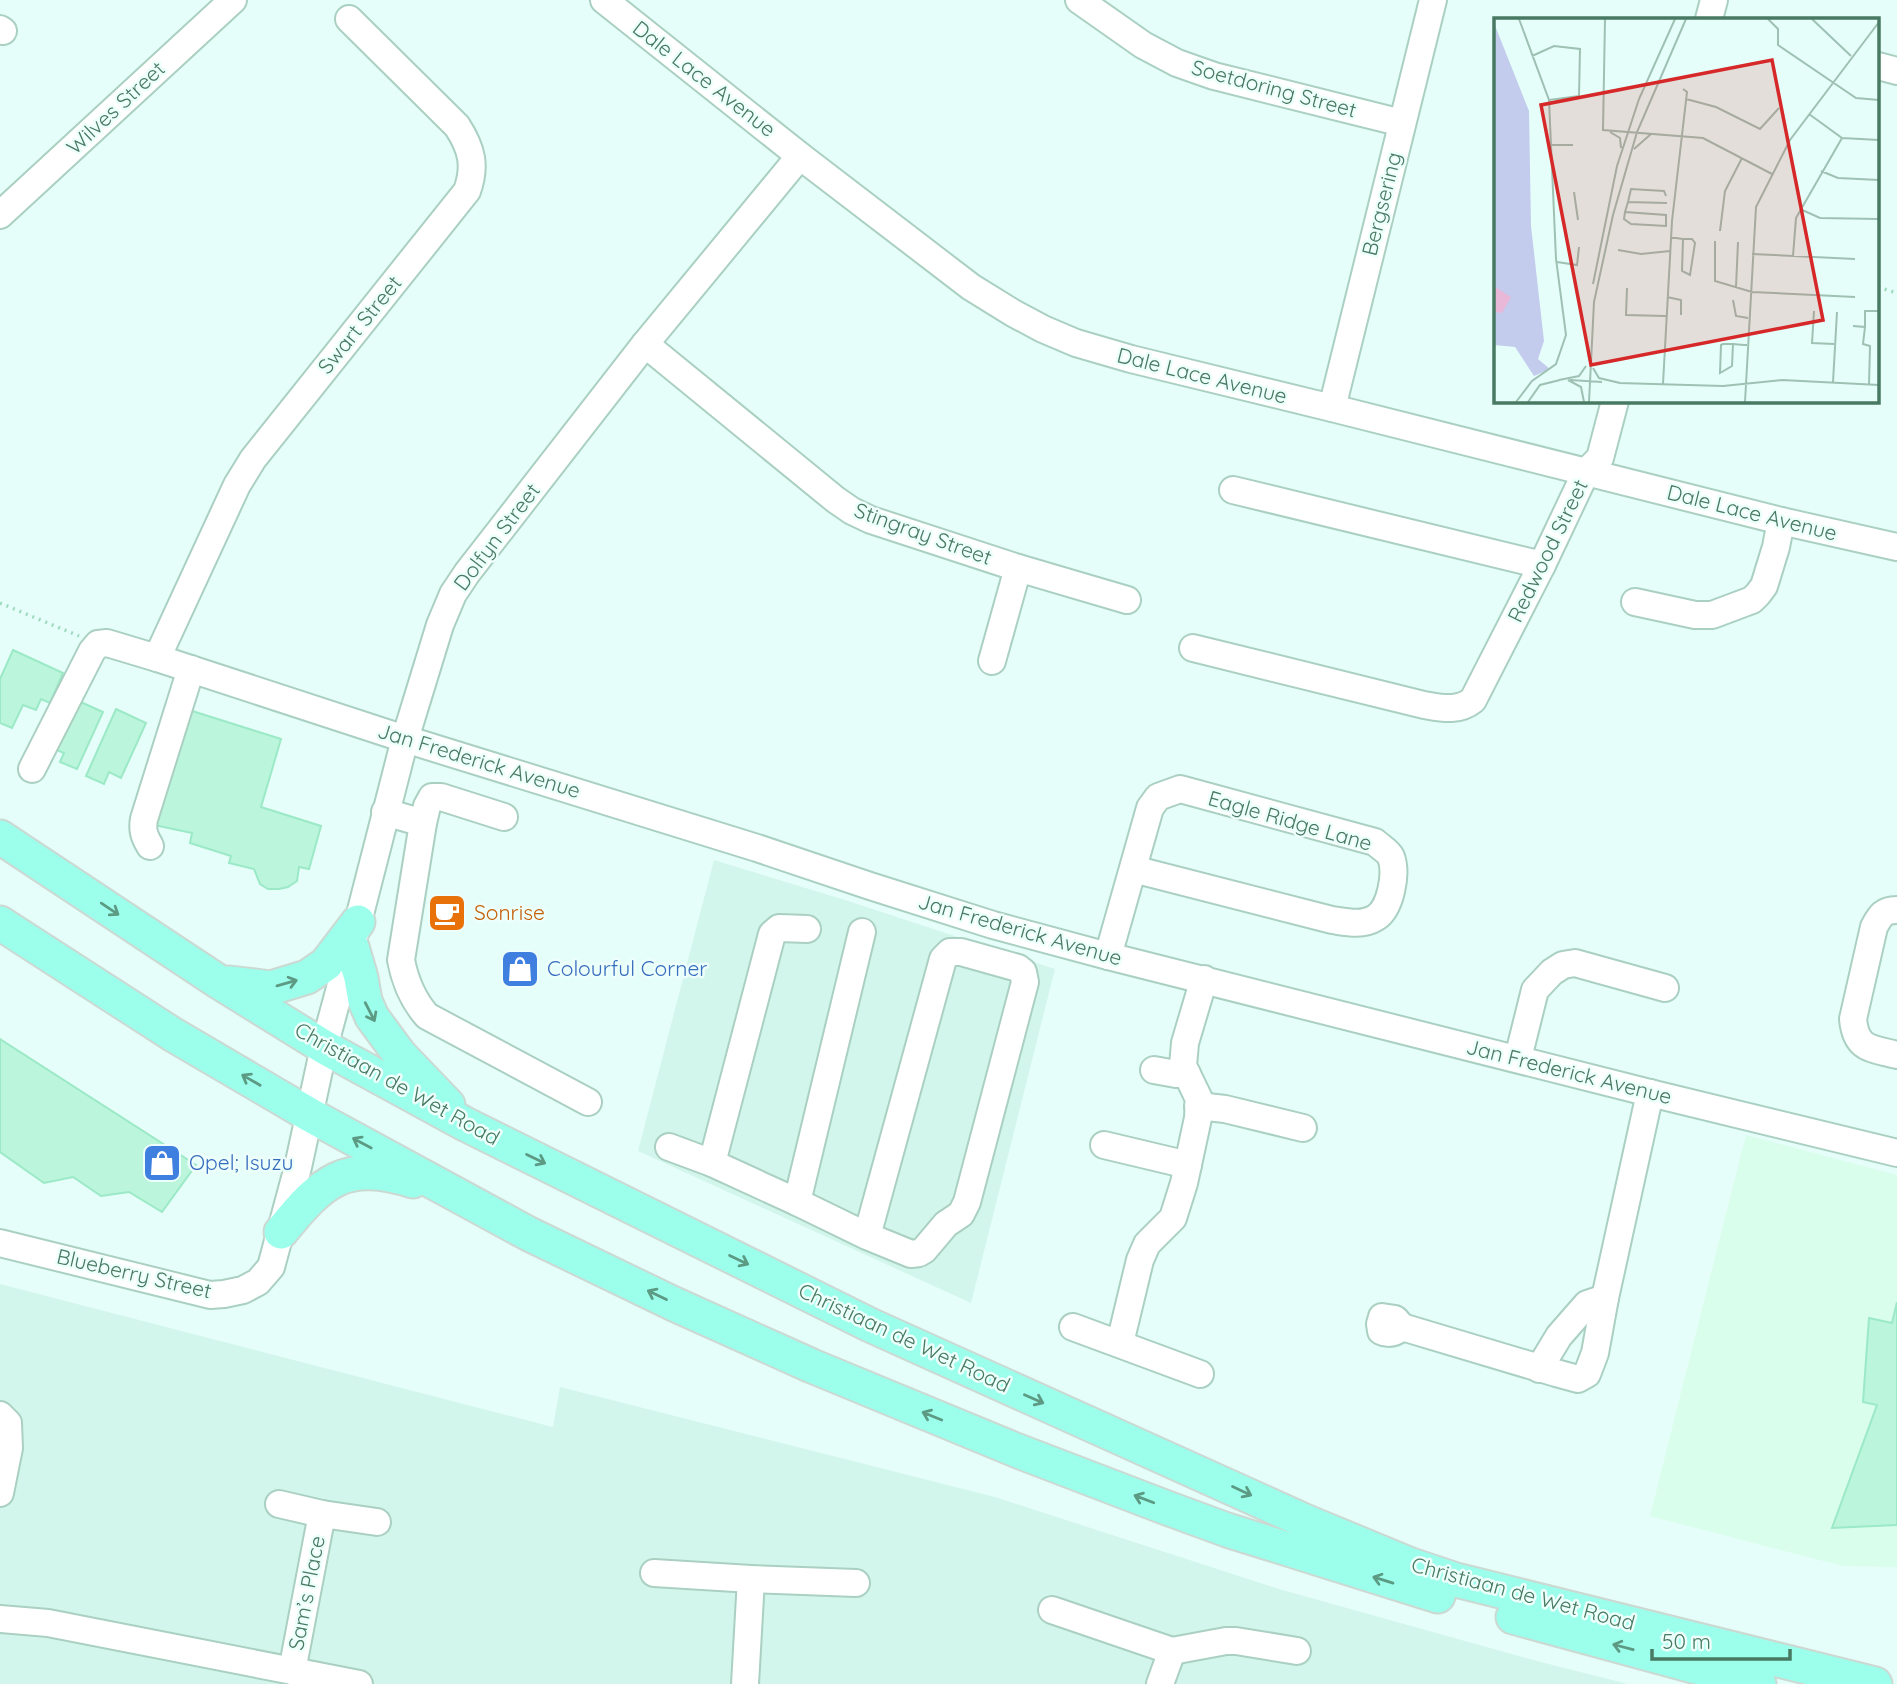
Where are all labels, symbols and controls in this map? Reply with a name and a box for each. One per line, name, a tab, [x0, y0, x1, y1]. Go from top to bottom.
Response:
street label: Dale Lace Avenue	[628, 14, 781, 142]
inset map	[1494, 18, 1880, 402]
street label: Soetdoring Street	[1189, 54, 1360, 123]
street label: Wilves Street	[61, 55, 170, 159]
street label: Bergsering	[1356, 149, 1406, 258]
street label: Swart Street	[312, 270, 407, 379]
street label: Dale Lace Avenue	[1115, 341, 1290, 409]
street label: Redwood Street	[1501, 475, 1593, 626]
street label: Dolfyn Street	[447, 478, 545, 595]
street label: Dale Lace Avenue	[1665, 478, 1840, 546]
street label: Stingray Street	[851, 496, 996, 570]
street label: Jan Frederick Avenue	[375, 717, 584, 803]
street label: Eagle Ridge Lane	[1205, 784, 1375, 856]
street label: Jan Frederick Avenue	[915, 888, 1125, 971]
cafe icon: Sonrise	[426, 892, 468, 934]
place label: Sonrise	[474, 899, 545, 925]
one-way arrow	[99, 902, 119, 916]
shop icon: Colourful Corner	[499, 948, 541, 990]
place label: Colourful Corner	[547, 955, 707, 981]
one-way arrow	[275, 976, 297, 989]
one-way arrow	[364, 1001, 378, 1022]
street label: Christiaan de Wet Road	[290, 1016, 505, 1150]
street label: Jan Frederick Avenue	[1464, 1033, 1675, 1109]
one-way arrow	[241, 1073, 261, 1087]
one-way arrow	[352, 1135, 372, 1149]
shop icon: Opel; Isuzu	[141, 1142, 183, 1184]
place label: Opel; Isuzu	[189, 1149, 293, 1175]
one-way arrow	[525, 1153, 546, 1166]
street label: Blueberry Street	[54, 1243, 214, 1303]
one-way arrow	[728, 1254, 749, 1267]
street label: Christiaan de Wet Road	[795, 1277, 1014, 1398]
one-way arrow	[646, 1288, 668, 1301]
one-way arrow	[1023, 1393, 1044, 1406]
one-way arrow	[922, 1408, 944, 1421]
one-way arrow	[1231, 1485, 1252, 1498]
one-way arrow	[1133, 1492, 1155, 1504]
street label: Sam’s Place	[282, 1533, 330, 1652]
street label: Christiaan de Wet Road	[1409, 1551, 1638, 1635]
one-way arrow	[1372, 1572, 1394, 1585]
scale bar	[1652, 1618, 1790, 1662]
text: 50 m	[1662, 1628, 1711, 1654]
one-way arrow	[1612, 1640, 1634, 1653]

